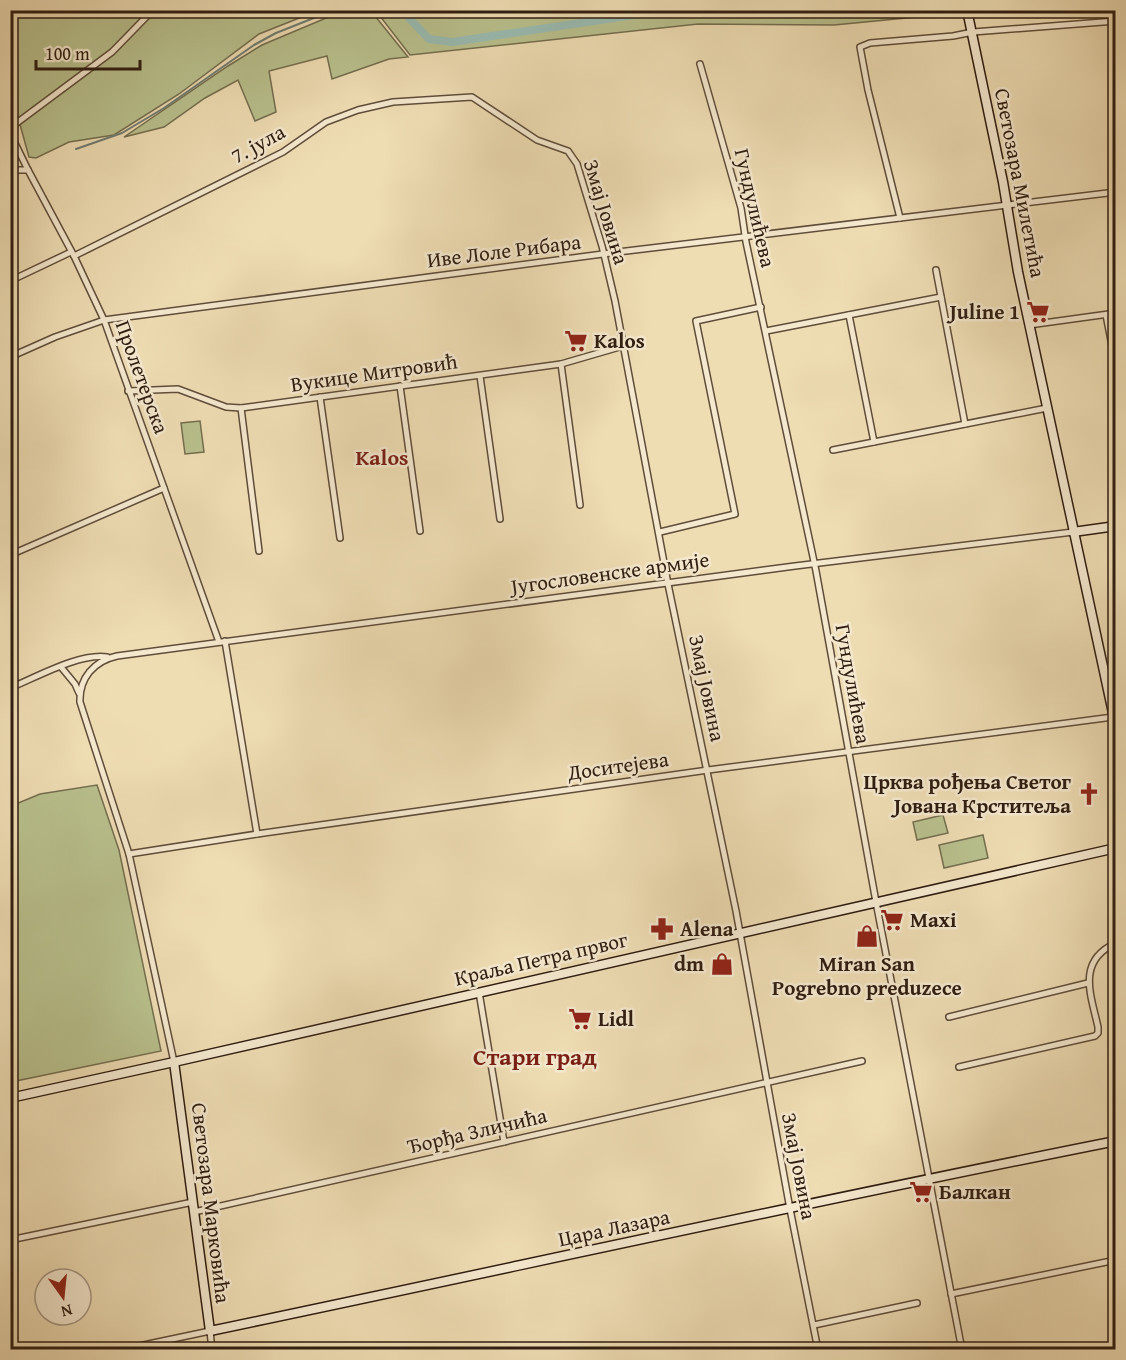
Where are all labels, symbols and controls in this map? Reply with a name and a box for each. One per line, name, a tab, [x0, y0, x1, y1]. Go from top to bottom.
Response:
scale bar	[36, 33, 140, 71]
text: 100 m	[45, 40, 90, 67]
street label: Светозара Милетића	[987, 86, 1054, 280]
street label: 7. јула	[225, 116, 291, 171]
street label: Гундулићева	[727, 145, 784, 270]
street label: Змај Јовина	[576, 156, 637, 268]
street label: Иве Лоле Рибара	[425, 226, 583, 275]
place label: Juline 1	[946, 296, 1020, 327]
supermarket icon: Juline 1	[1025, 299, 1051, 325]
street label: Пролетерска	[108, 316, 177, 438]
place label: Kalos	[594, 325, 645, 356]
supermarket icon: Kalos	[563, 328, 589, 354]
street label: Вукице Митровић	[288, 345, 460, 400]
district label: Kalos	[355, 441, 409, 473]
street label: Југословенске армије	[506, 543, 711, 602]
street label: Гундулићева	[828, 622, 879, 746]
street label: Змај Јовина	[681, 632, 734, 744]
street label: Доситејева	[564, 743, 670, 788]
place label: Црква рођења Светог Јована Крститеља	[863, 766, 1072, 821]
church icon: Црква рођења Светог Јована Крститеља	[1076, 781, 1102, 807]
place label: Maxi	[910, 904, 957, 935]
supermarket icon: Maxi	[879, 907, 905, 933]
place label: Alena	[680, 913, 734, 944]
pharmacy icon: Alena	[649, 916, 675, 942]
street label: Краља Петра првог	[451, 923, 631, 994]
shop icon: Miran San Pogrebno preduzece	[854, 923, 880, 949]
place label: dm	[674, 948, 704, 979]
place label: Miran San Pogrebno preduzece	[772, 948, 962, 1003]
shop icon: dm	[709, 951, 735, 977]
place label: Lidl	[598, 1003, 634, 1034]
supermarket icon: Lidl	[567, 1006, 593, 1032]
district label: Стари град	[473, 1039, 597, 1074]
street label: Ђорђа Зличића	[404, 1099, 550, 1162]
street label: Светозара Марковића	[184, 1101, 239, 1305]
street label: Змај Јовина	[774, 1110, 825, 1222]
place label: Балкан	[939, 1176, 1011, 1207]
supermarket icon: Балкан	[908, 1179, 934, 1205]
street label: Цара Лазара	[555, 1201, 673, 1254]
north arrow	[33, 1267, 93, 1327]
text: N	[58, 1299, 75, 1325]

